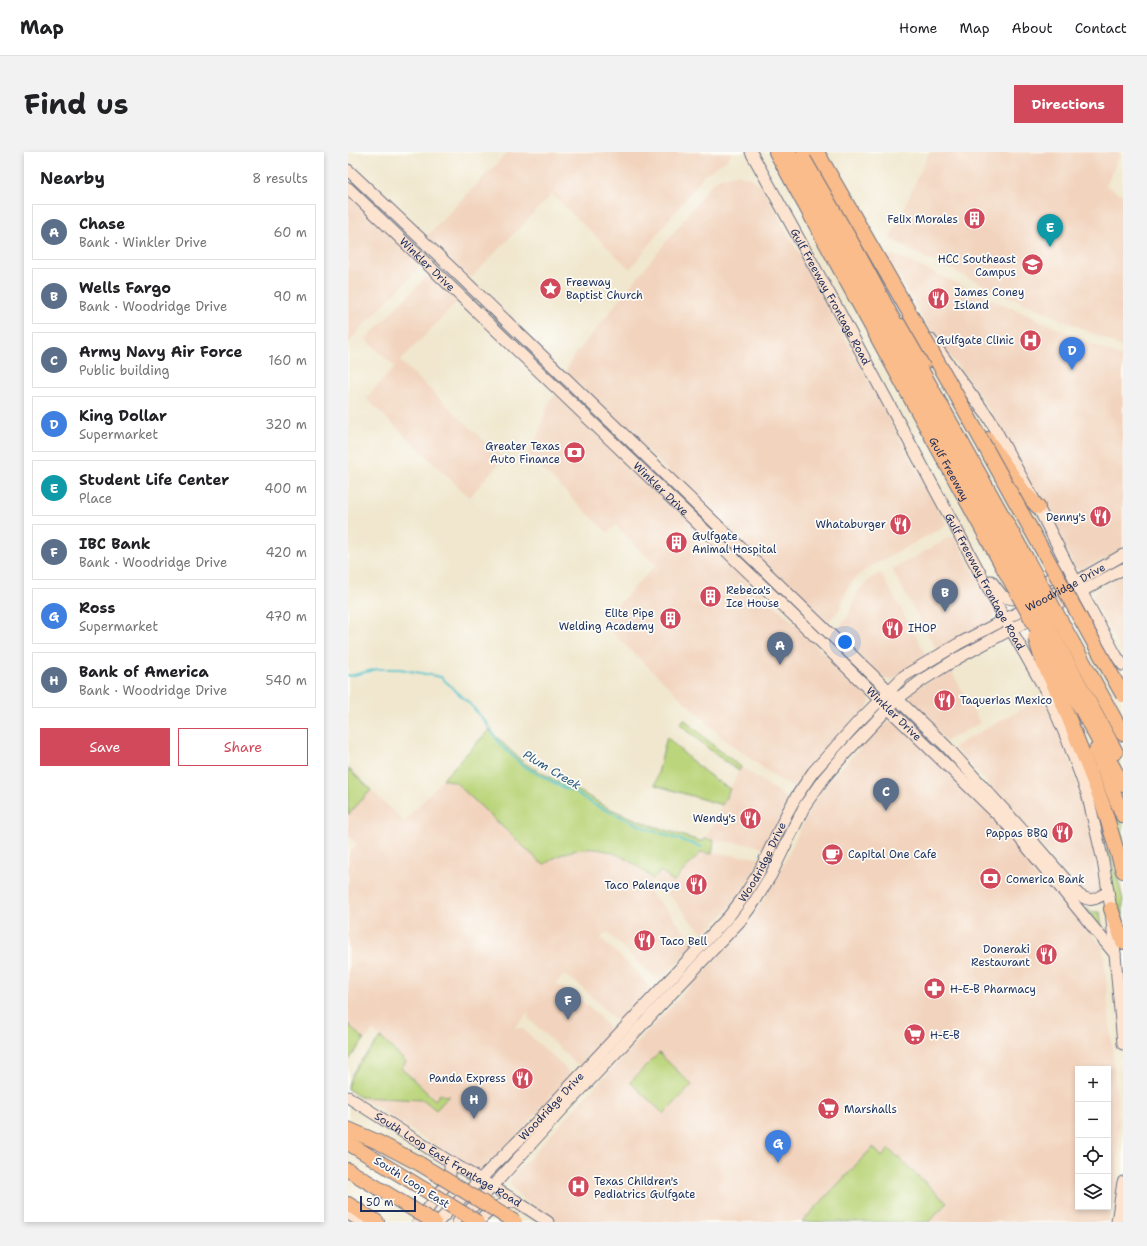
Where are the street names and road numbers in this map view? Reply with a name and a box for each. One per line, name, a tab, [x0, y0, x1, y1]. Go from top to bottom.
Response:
street label: Gulf Freeway Frontage Road	[787, 226, 874, 368]
street label: Winkler Drive	[396, 234, 458, 295]
street label: Gulf Freeway	[925, 434, 972, 504]
street label: Winkler Drive	[630, 459, 692, 519]
street label: Gulf Freeway Frontage Road	[941, 511, 1028, 653]
street label: Woodridge Drive	[1023, 560, 1108, 615]
street label: Winkler Drive	[863, 684, 925, 745]
street label: Woodridge Drive	[735, 820, 790, 905]
street label: Woodridge Drive	[516, 1069, 587, 1144]
street label: South Loop East Frontage Road	[373, 1108, 523, 1210]
street label: South Loop East	[372, 1153, 452, 1211]

